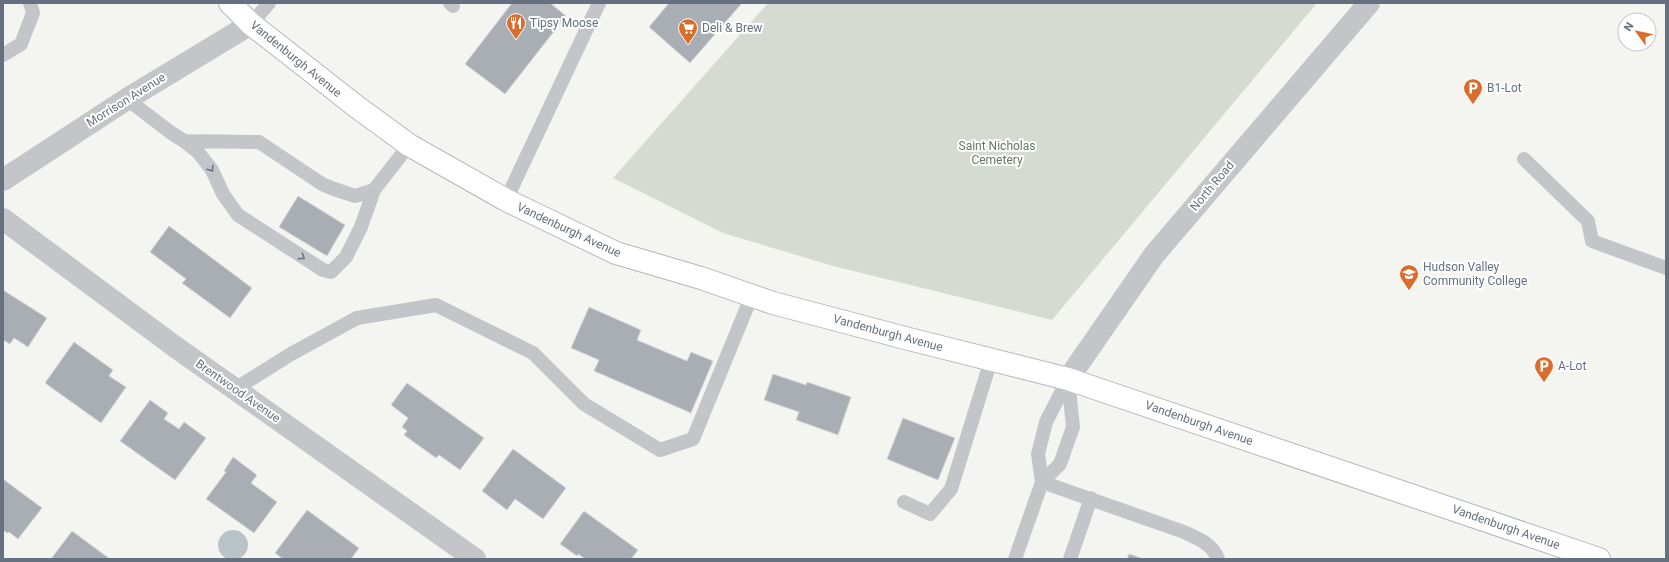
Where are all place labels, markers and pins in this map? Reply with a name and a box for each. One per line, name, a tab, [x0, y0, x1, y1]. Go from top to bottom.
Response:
restaurant icon: Tipsy Moose	[505, 12, 527, 40]
place label: Tipsy Moose	[530, 16, 598, 30]
supermarket icon: Deli & Brew	[677, 17, 699, 45]
place label: Deli & Brew	[702, 21, 762, 35]
parking icon: B1-Lot	[1462, 77, 1484, 105]
place label: B1-Lot	[1487, 81, 1522, 95]
place label: Hudson Valley Community College	[1423, 260, 1527, 288]
school or university icon: Hudson Valley Community College	[1398, 263, 1420, 291]
parking icon: A-Lot	[1533, 355, 1555, 383]
place label: A-Lot	[1558, 359, 1586, 373]

